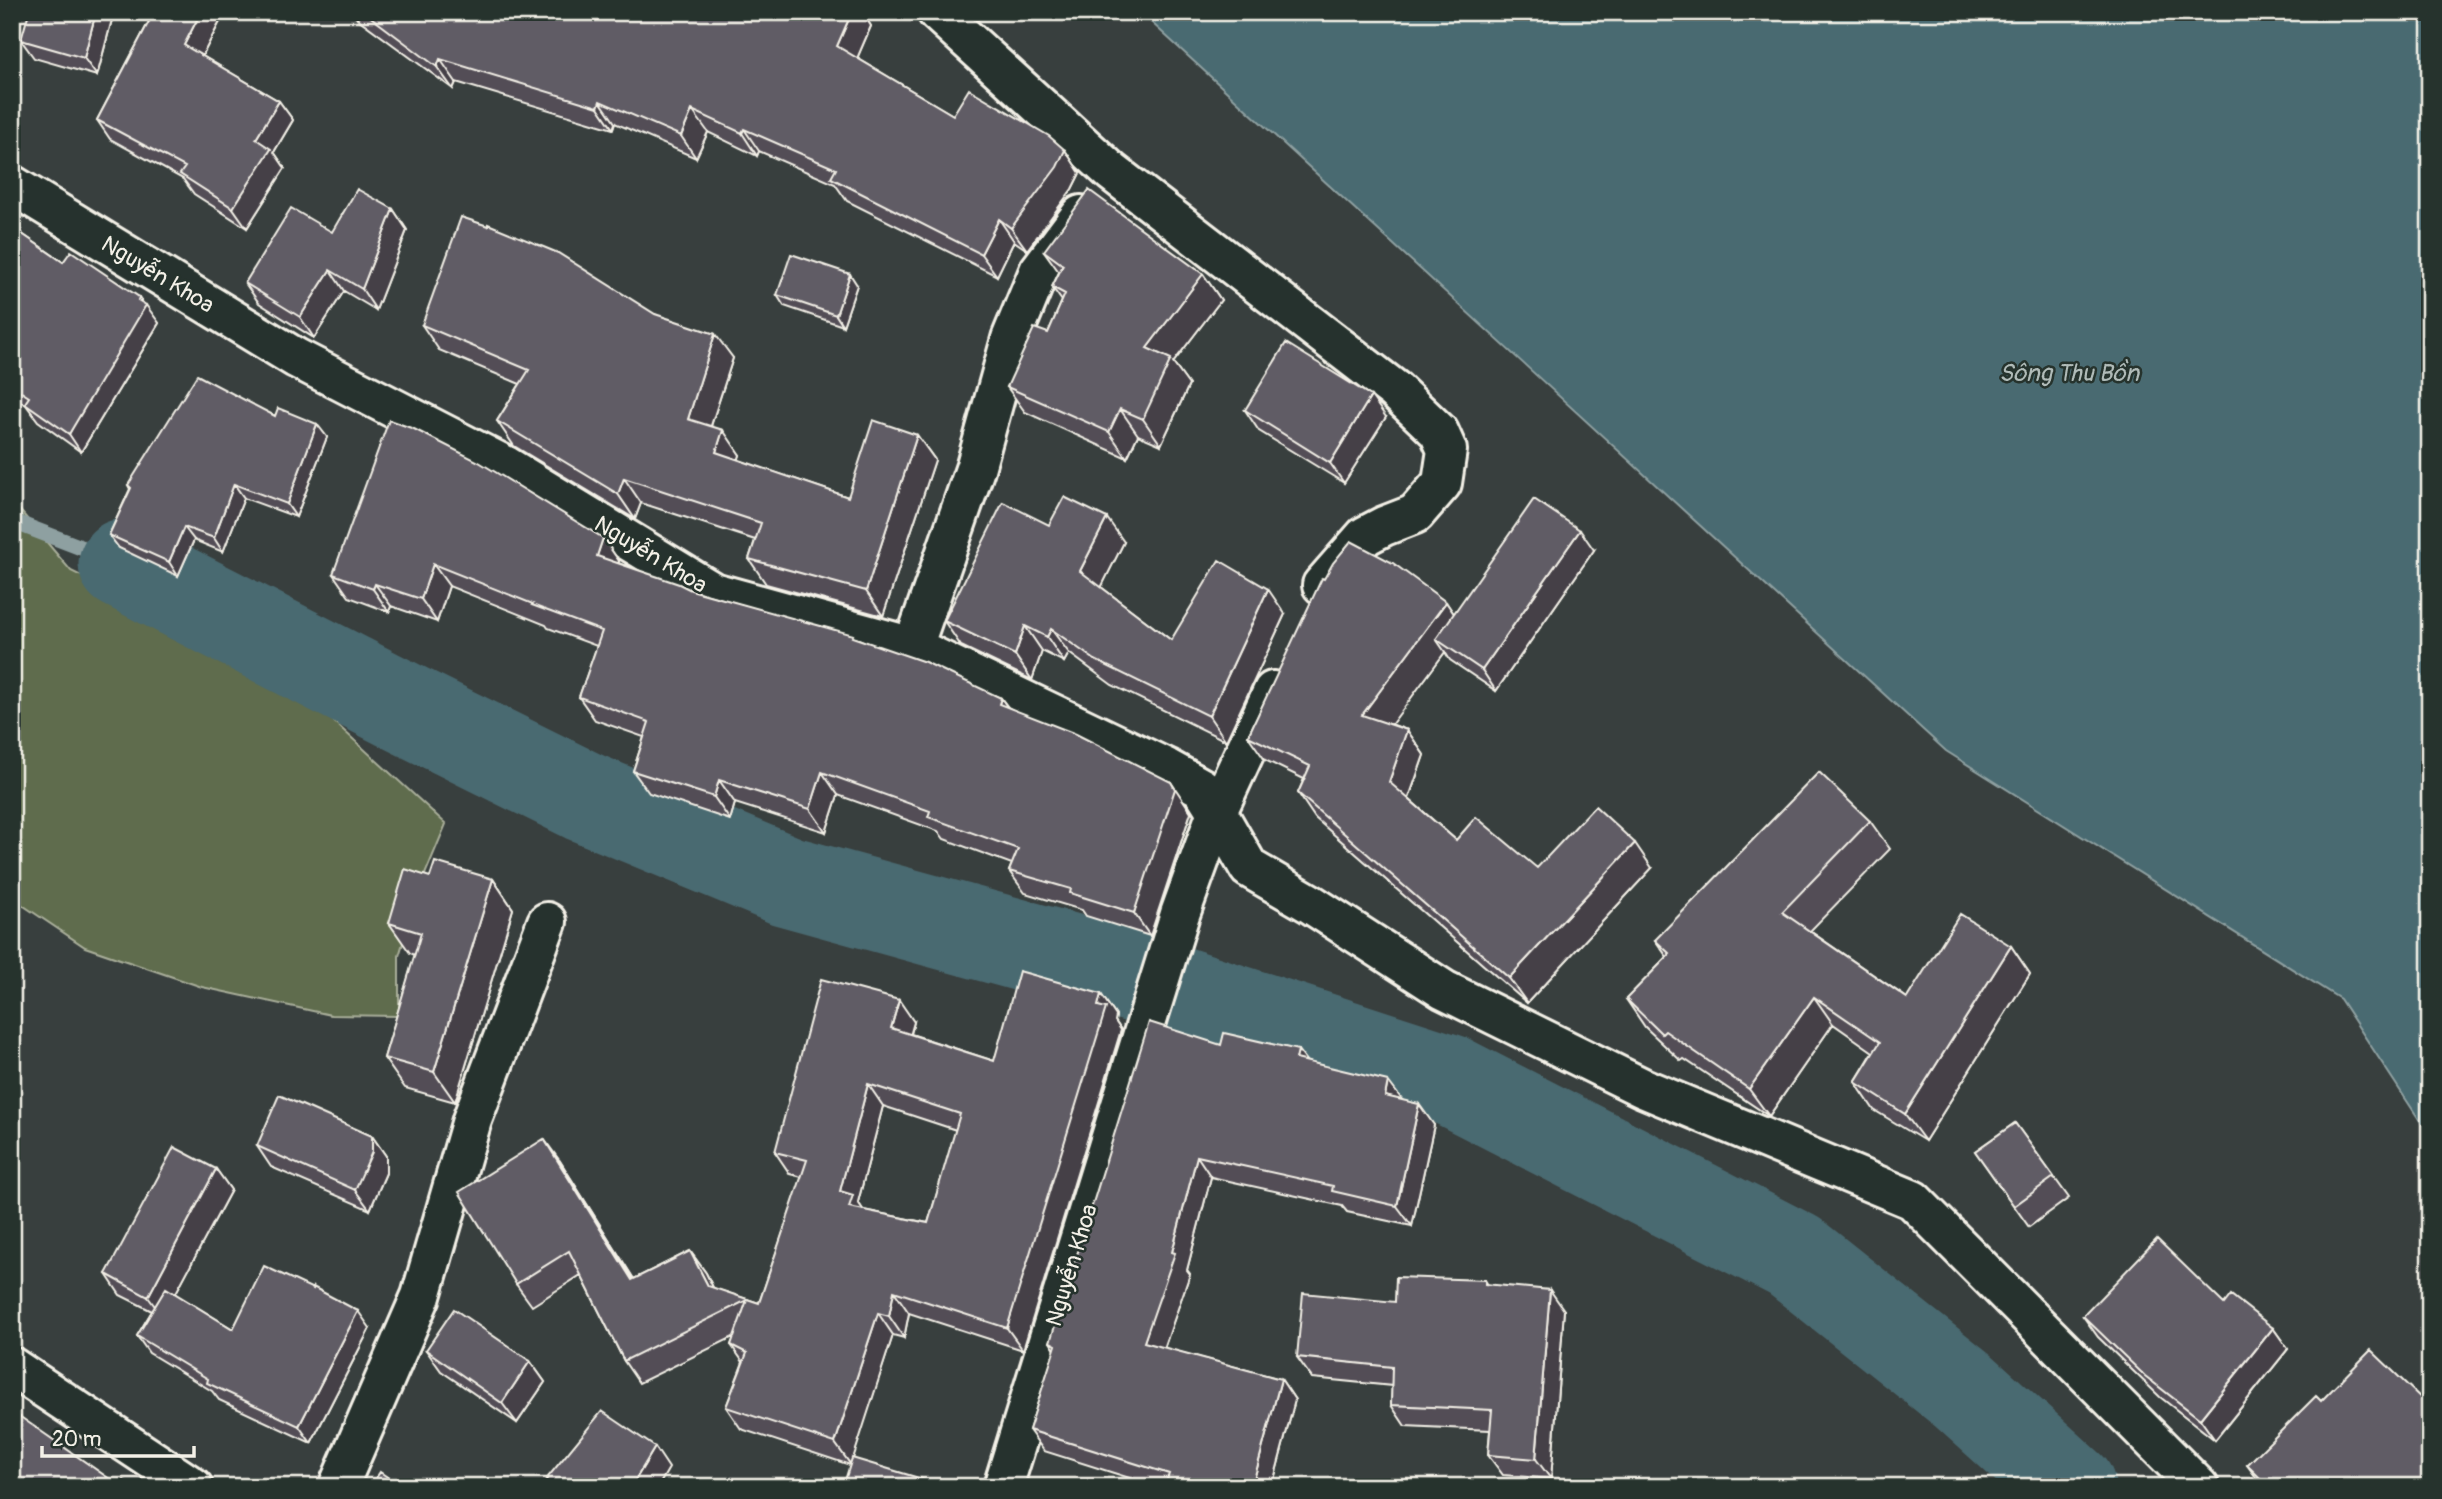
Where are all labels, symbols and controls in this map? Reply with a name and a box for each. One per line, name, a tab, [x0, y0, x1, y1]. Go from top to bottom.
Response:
street label: Nguyễn Khoa	[96, 229, 219, 319]
water label: Sông Thu Bồn	[1999, 358, 2140, 388]
street label: Nguyễn Khoa	[589, 509, 712, 599]
street label: Nguyễn Khoa	[1039, 1200, 1104, 1330]
scale bar	[42, 1415, 194, 1459]
text: 20 m	[52, 1426, 101, 1453]

